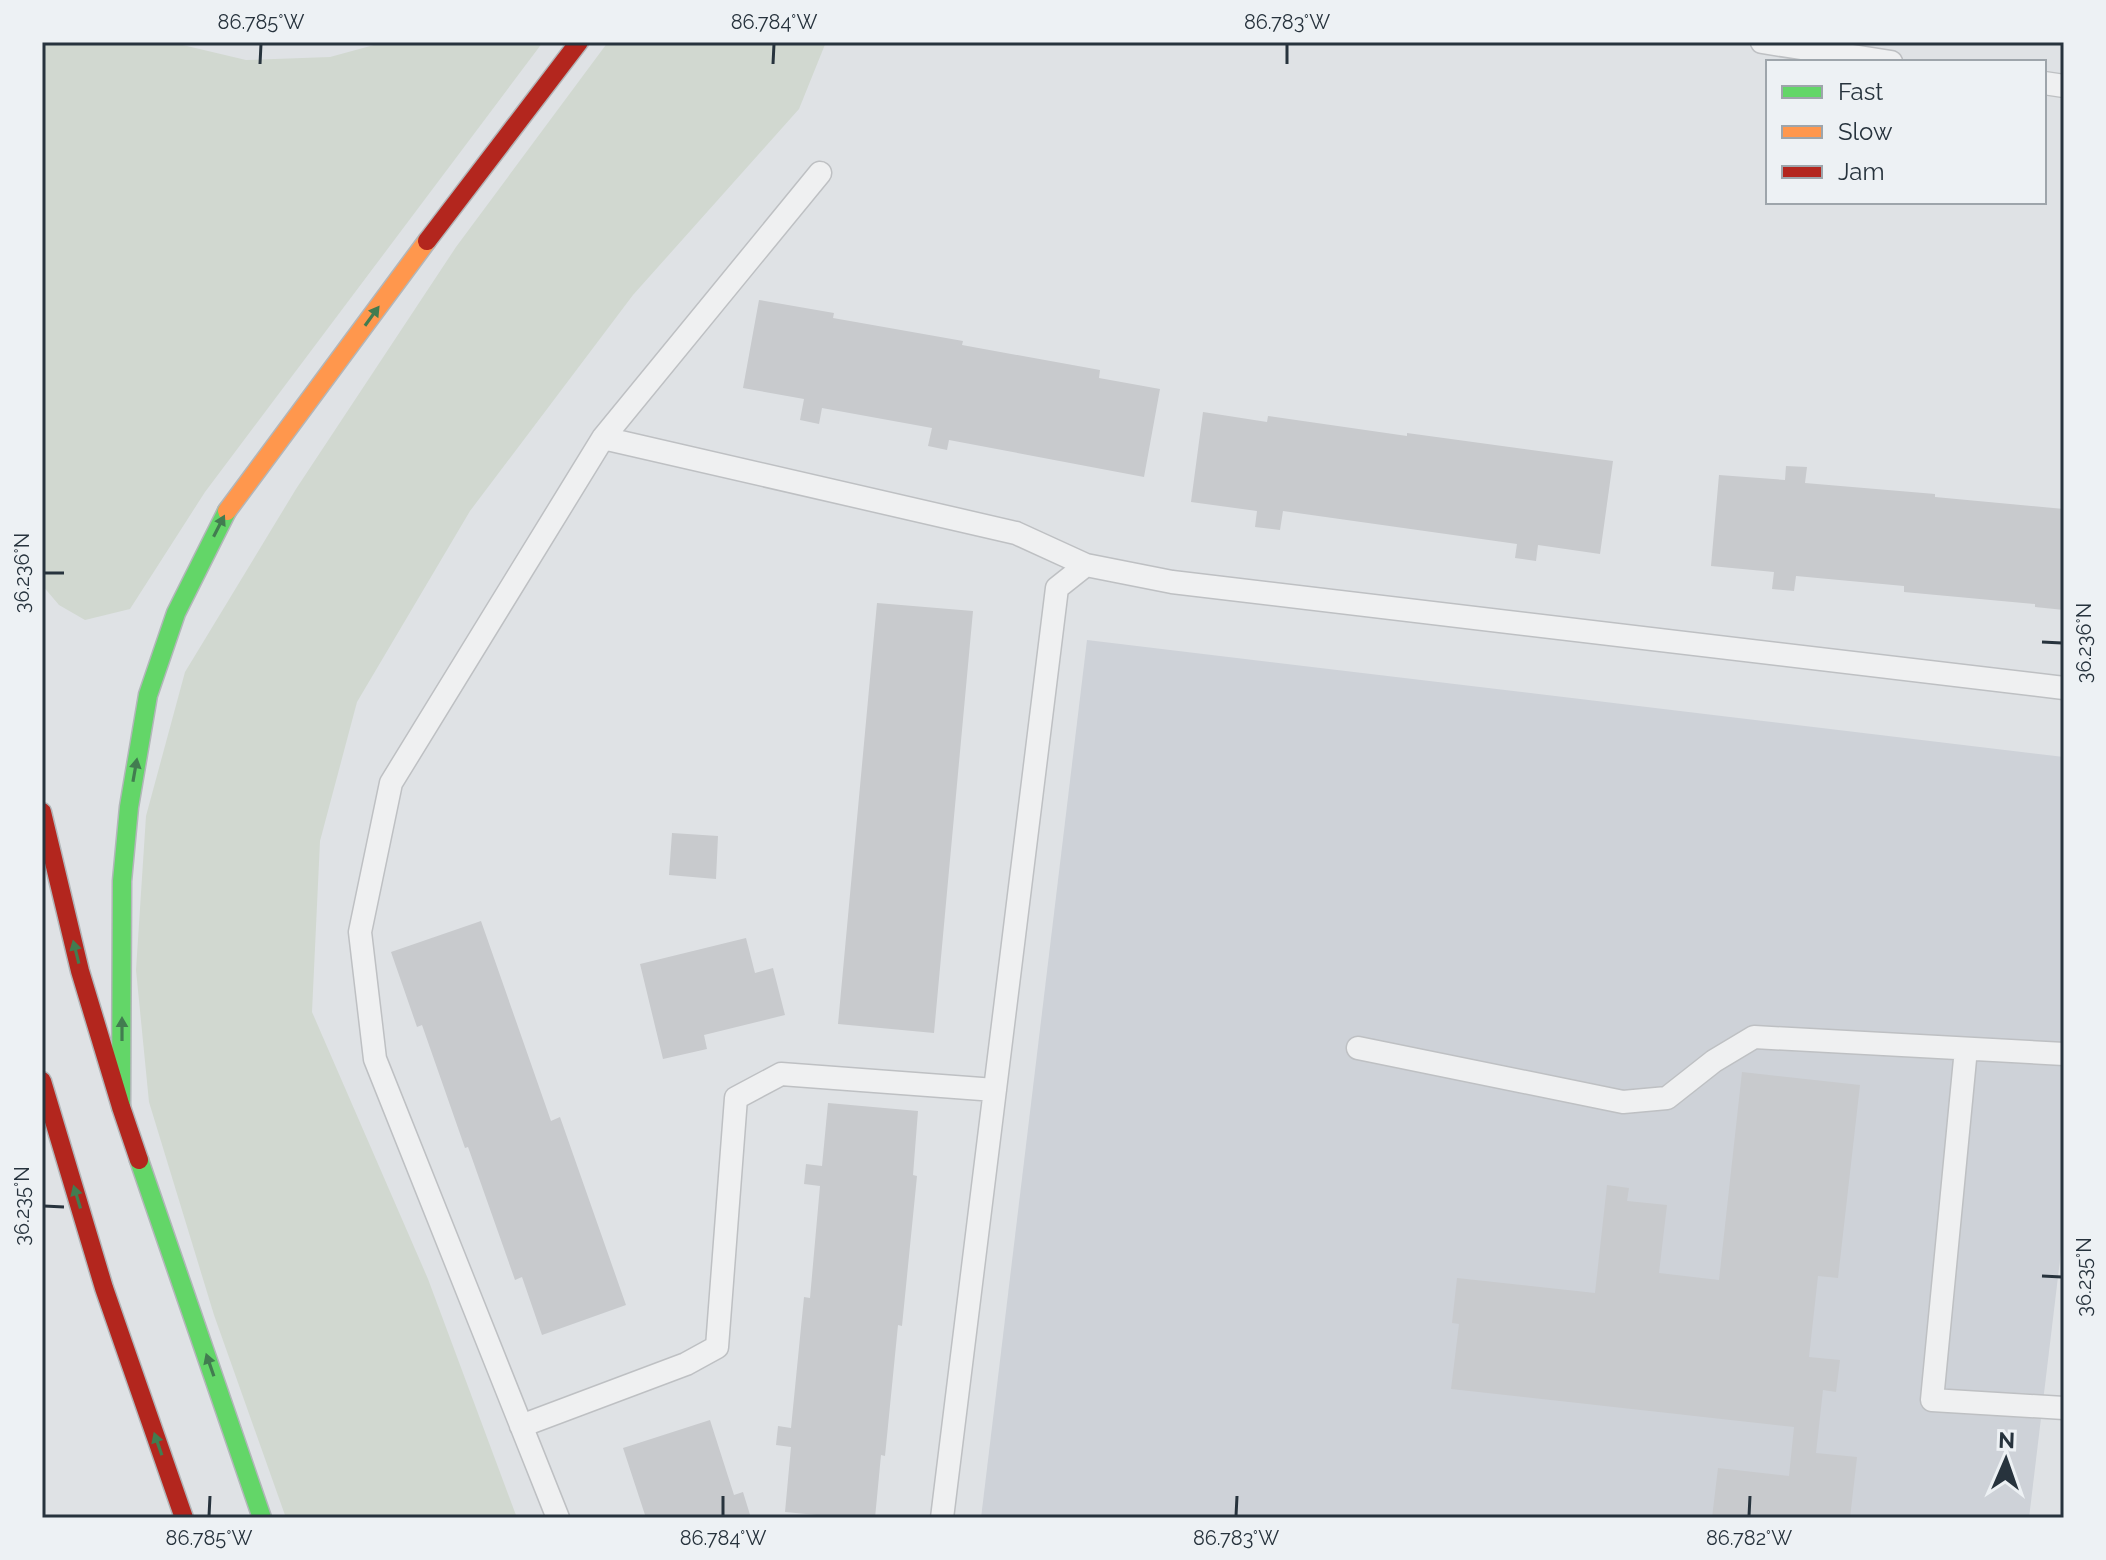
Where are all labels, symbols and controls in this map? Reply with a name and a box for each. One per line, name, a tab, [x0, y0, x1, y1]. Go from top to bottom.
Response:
text: 86.785°W	[218, 10, 305, 34]
text: 86.784°W	[731, 10, 817, 34]
text: 86.783°W	[1244, 10, 1330, 34]
legend	[1766, 60, 2046, 204]
text: Fast	[1838, 77, 1883, 106]
text: Slow	[1838, 117, 1893, 146]
text: Jam	[1838, 157, 1884, 186]
one-way arrow	[363, 305, 379, 326]
one-way arrow	[212, 514, 226, 537]
text: 36.236°N	[10, 533, 34, 613]
text: 36.236°N	[2072, 603, 2096, 683]
one-way arrow	[129, 757, 142, 782]
one-way arrow	[69, 939, 81, 964]
one-way arrow	[116, 1016, 128, 1041]
text: 36.235°N	[10, 1166, 34, 1246]
one-way arrow	[70, 1185, 83, 1209]
text: 36.235°N	[2072, 1237, 2096, 1317]
one-way arrow	[203, 1353, 215, 1377]
north arrow	[1966, 1420, 2046, 1500]
text: N	[1998, 1427, 2016, 1453]
one-way arrow	[152, 1432, 164, 1456]
text: 86.785°W	[166, 1526, 253, 1550]
text: 86.784°W	[680, 1526, 766, 1550]
text: 86.783°W	[1193, 1526, 1279, 1550]
text: 86.782°W	[1706, 1526, 1792, 1550]

